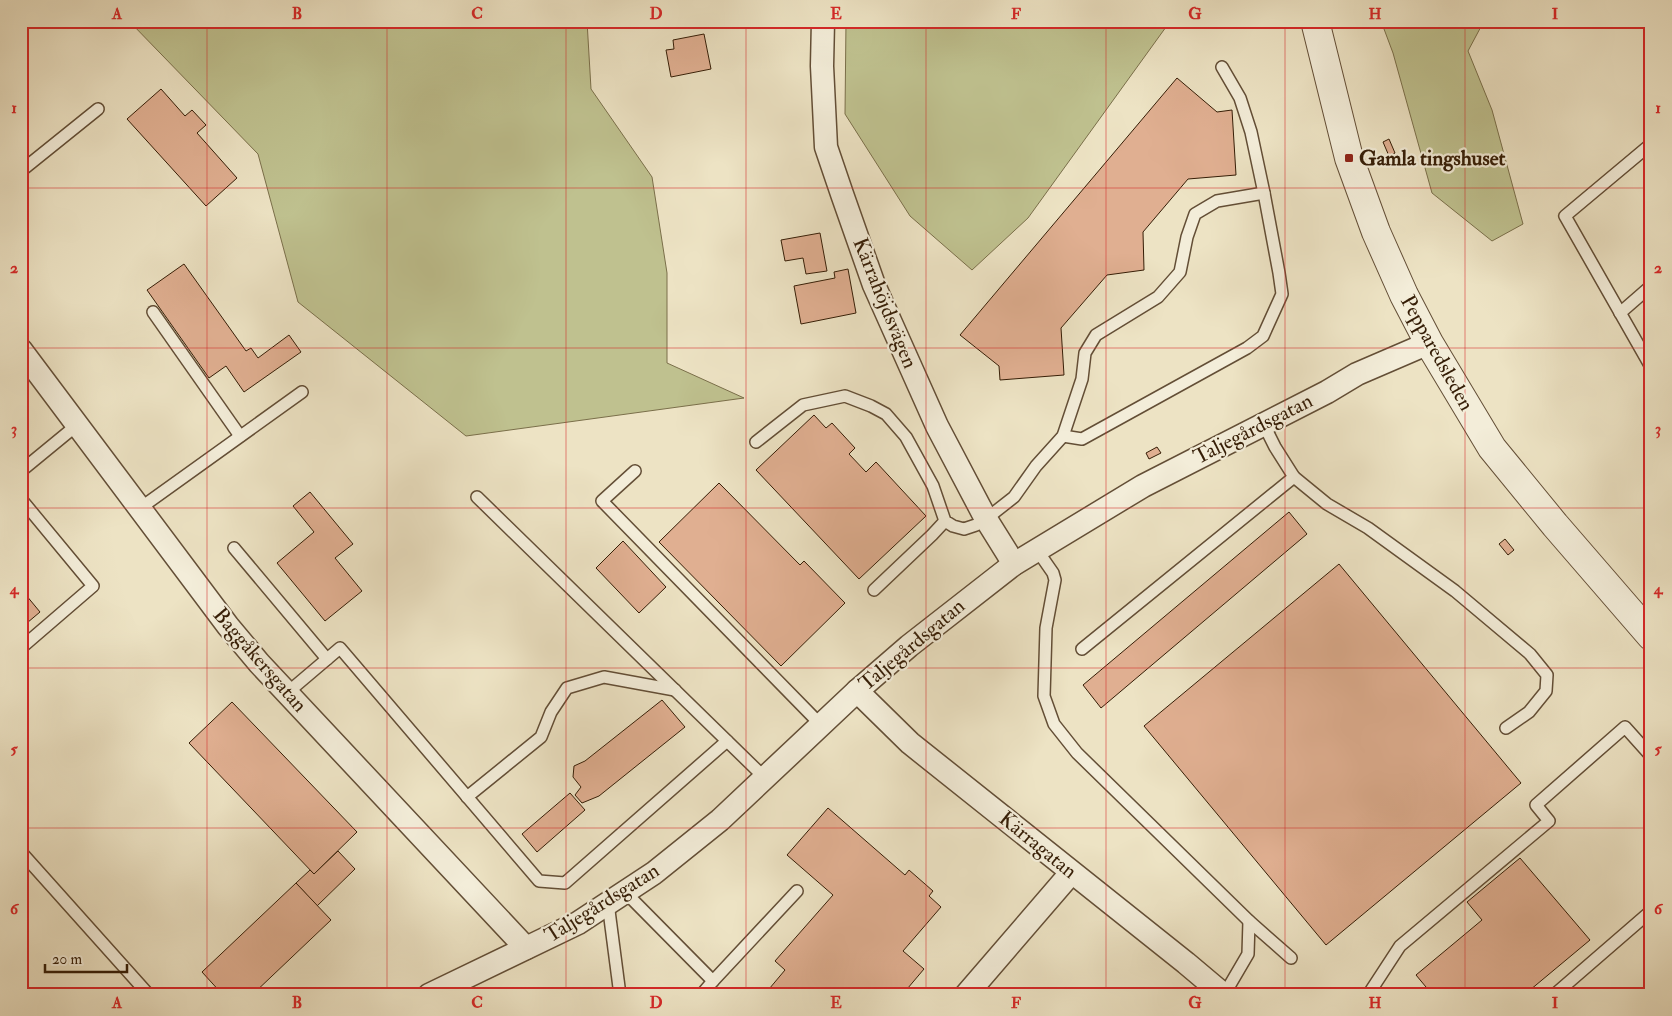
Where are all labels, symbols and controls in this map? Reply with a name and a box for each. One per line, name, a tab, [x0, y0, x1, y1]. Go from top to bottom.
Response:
text: A	[111, 4, 123, 24]
text: B	[292, 4, 302, 24]
text: C	[471, 4, 483, 24]
text: D	[649, 4, 663, 24]
text: E	[830, 4, 842, 24]
text: F	[1011, 4, 1021, 24]
text: G	[1188, 4, 1202, 24]
text: H	[1368, 4, 1382, 24]
text: I	[1552, 4, 1559, 24]
text: 1	[11, 98, 17, 118]
text: 1	[1655, 98, 1661, 118]
place label: Gamla tingshuset	[1359, 145, 1505, 172]
marker: Gamla tingshuset	[1343, 152, 1355, 164]
street label: Kärrahöjdsvägen	[847, 234, 924, 372]
text: 2	[10, 258, 18, 278]
text: 2	[1654, 258, 1662, 278]
street label: Pepparedsleden	[1394, 290, 1480, 416]
street label: Taljegårdsgatan	[1189, 387, 1317, 471]
text: 3	[11, 419, 17, 439]
text: 3	[1655, 419, 1661, 439]
text: 4	[9, 579, 20, 599]
text: 4	[1653, 579, 1664, 599]
street label: Taljegårdsgatan	[853, 593, 971, 697]
street label: Baggåkersgatan	[207, 602, 313, 718]
text: 5	[10, 739, 18, 759]
text: 5	[1654, 739, 1662, 759]
street label: Kärragatan	[993, 805, 1083, 885]
street label: Taljegårdsgatan	[540, 857, 665, 949]
text: 6	[10, 899, 20, 919]
text: 6	[1654, 899, 1664, 919]
scale bar	[45, 941, 128, 973]
text: 20 m	[52, 950, 82, 969]
text: A	[111, 993, 123, 1013]
text: B	[292, 993, 302, 1013]
text: C	[471, 993, 483, 1013]
text: D	[649, 993, 663, 1013]
text: E	[830, 993, 842, 1013]
text: F	[1011, 993, 1021, 1013]
text: G	[1188, 993, 1202, 1013]
text: H	[1368, 993, 1382, 1013]
text: I	[1552, 993, 1559, 1013]

